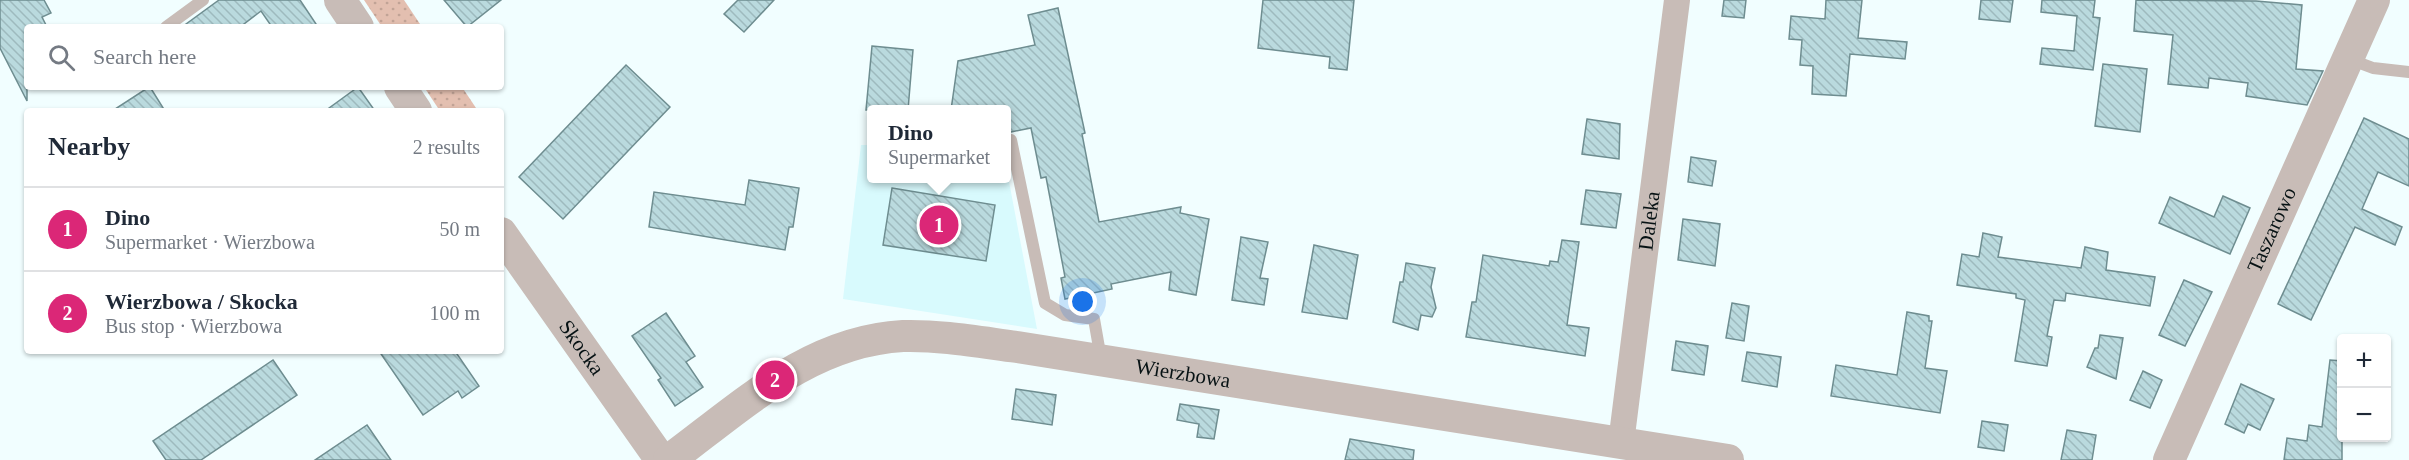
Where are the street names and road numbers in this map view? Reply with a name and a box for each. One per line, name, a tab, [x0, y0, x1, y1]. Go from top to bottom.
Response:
street label: Taszarowo	[2242, 184, 2301, 276]
street label: Daleka	[1633, 189, 1665, 252]
street label: Skocka	[554, 315, 610, 380]
street label: Wierzbowa	[1134, 354, 1233, 393]

